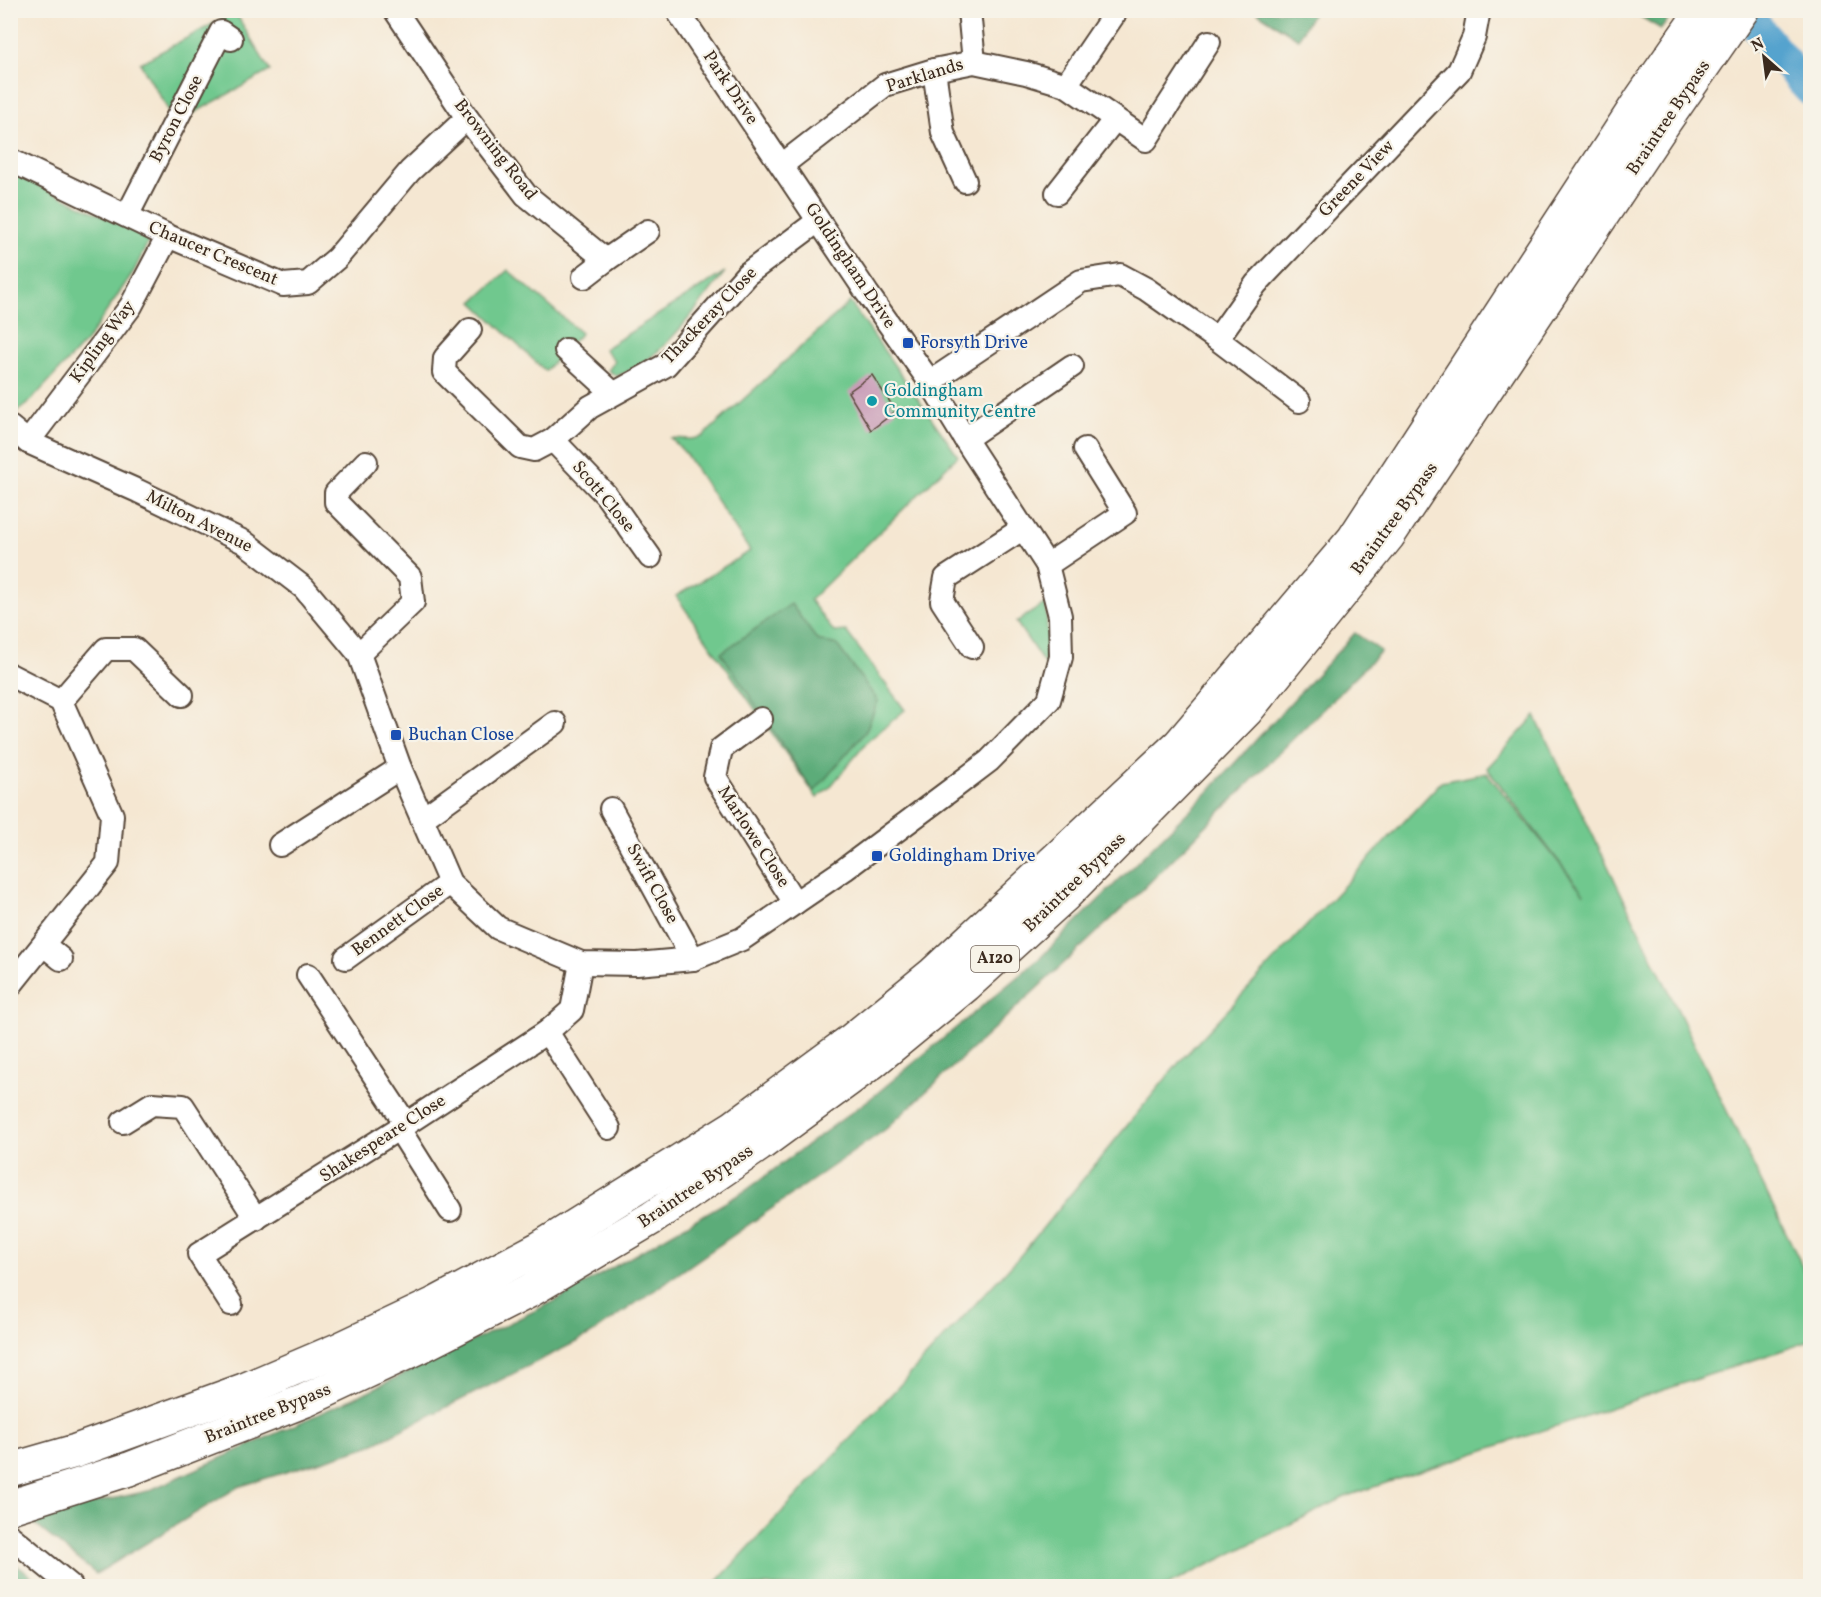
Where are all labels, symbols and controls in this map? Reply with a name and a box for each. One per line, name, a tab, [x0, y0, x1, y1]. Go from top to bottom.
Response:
north arrow	[1734, 27, 1794, 87]
text: N	[1748, 33, 1769, 58]
street label: Park Drive	[696, 46, 764, 130]
street label: Parklands	[883, 52, 967, 100]
street label: Braintree Bypass	[1621, 55, 1717, 181]
street label: Byron Close	[144, 71, 210, 167]
street label: Browning Road	[447, 94, 543, 206]
street label: Greene View	[1314, 135, 1401, 223]
street label: Goldingham Drive	[799, 198, 901, 334]
street label: Chaucer Crescent	[144, 215, 282, 293]
street label: Thackeray Close	[657, 262, 763, 370]
street label: Kipling Way	[65, 295, 142, 388]
place label: Forsyth Drive	[920, 331, 1028, 356]
marker: Forsyth Drive	[901, 336, 915, 350]
place label: Goldingham Community Centre	[884, 379, 1036, 425]
marker: Goldingham Community Centre	[865, 394, 879, 408]
street label: Scott Close	[566, 456, 640, 538]
street label: Braintree Bypass	[1345, 457, 1445, 581]
street label: Milton Avenue	[141, 484, 257, 560]
place label: Buchan Close	[408, 723, 514, 748]
marker: Buchan Close	[389, 728, 403, 742]
street label: Marlowe Close	[711, 781, 795, 893]
street label: Braintree Bypass	[1018, 827, 1132, 939]
street label: Swift Close	[620, 839, 684, 929]
place label: Goldingham Drive	[889, 844, 1036, 869]
marker: Goldingham Drive	[870, 849, 884, 863]
street label: Bennett Close	[347, 879, 449, 963]
road number: A120	[971, 946, 1019, 972]
street label: Shakespeare Close	[315, 1089, 451, 1189]
street label: Braintree Bypass	[633, 1139, 759, 1235]
street label: Braintree Bypass	[201, 1377, 335, 1451]

